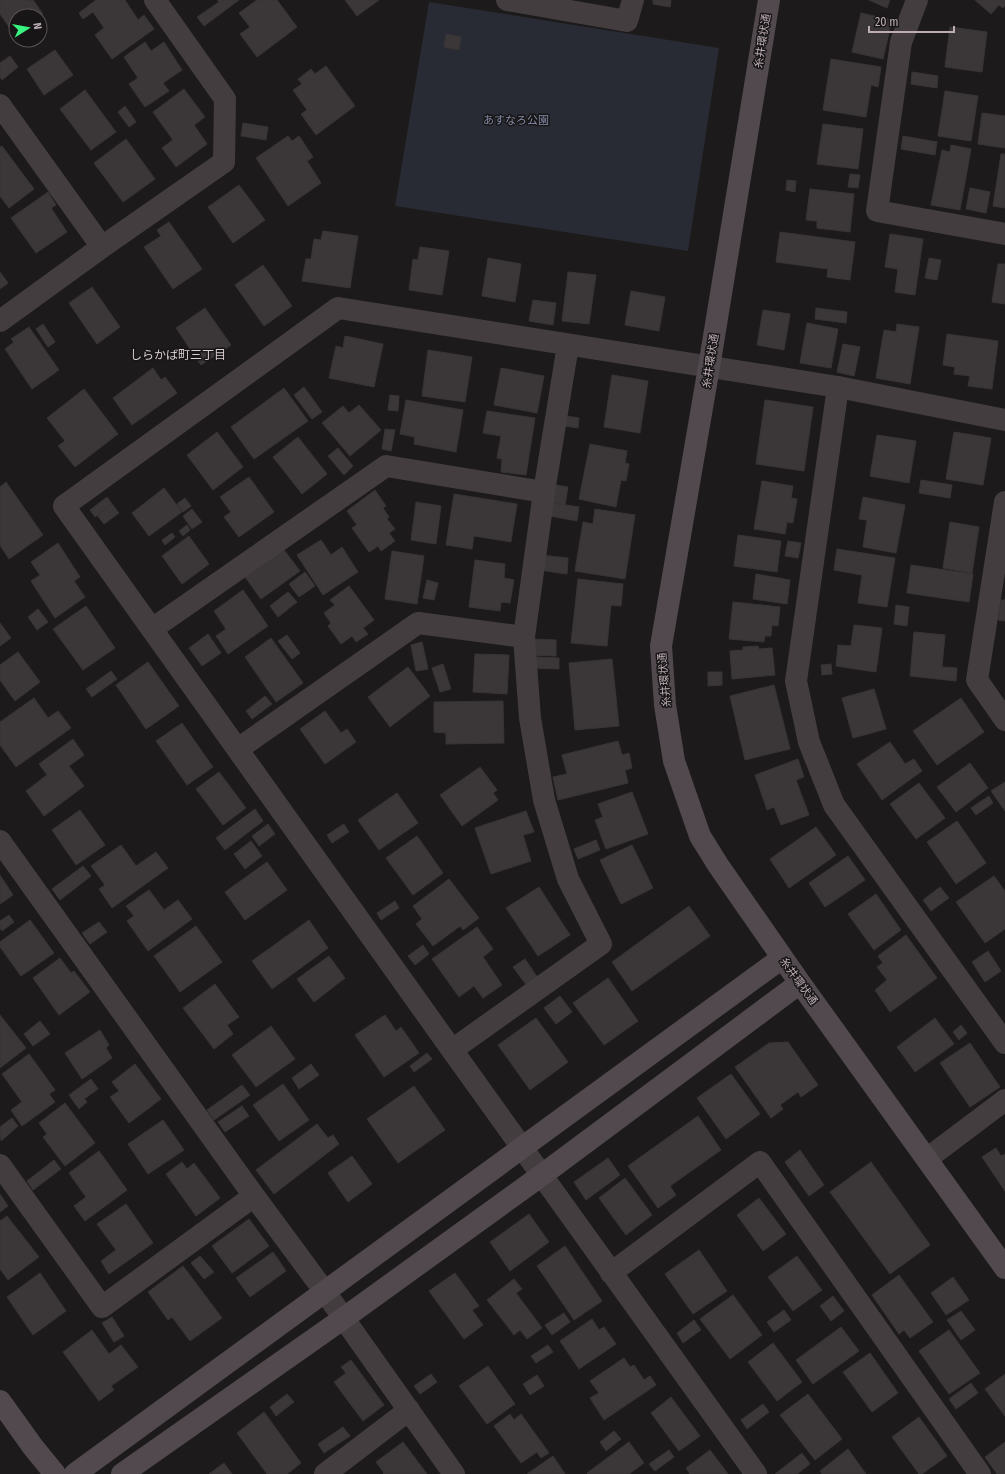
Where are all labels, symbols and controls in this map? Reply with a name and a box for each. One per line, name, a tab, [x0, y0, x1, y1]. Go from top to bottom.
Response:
north arrow	[8, 8, 48, 48]
scale bar	[869, 8, 954, 34]
street label: 糸井環状通	[752, 13, 773, 69]
text: 20 m	[875, 15, 899, 29]
text: N	[30, 22, 44, 31]
park label: あすなろ公園	[483, 114, 549, 127]
street label: 糸井環状通	[700, 333, 721, 389]
district label: しらかば町三丁目	[130, 348, 226, 362]
street label: 糸井環状通	[656, 652, 673, 708]
street label: 糸井環状通	[777, 955, 820, 1007]

